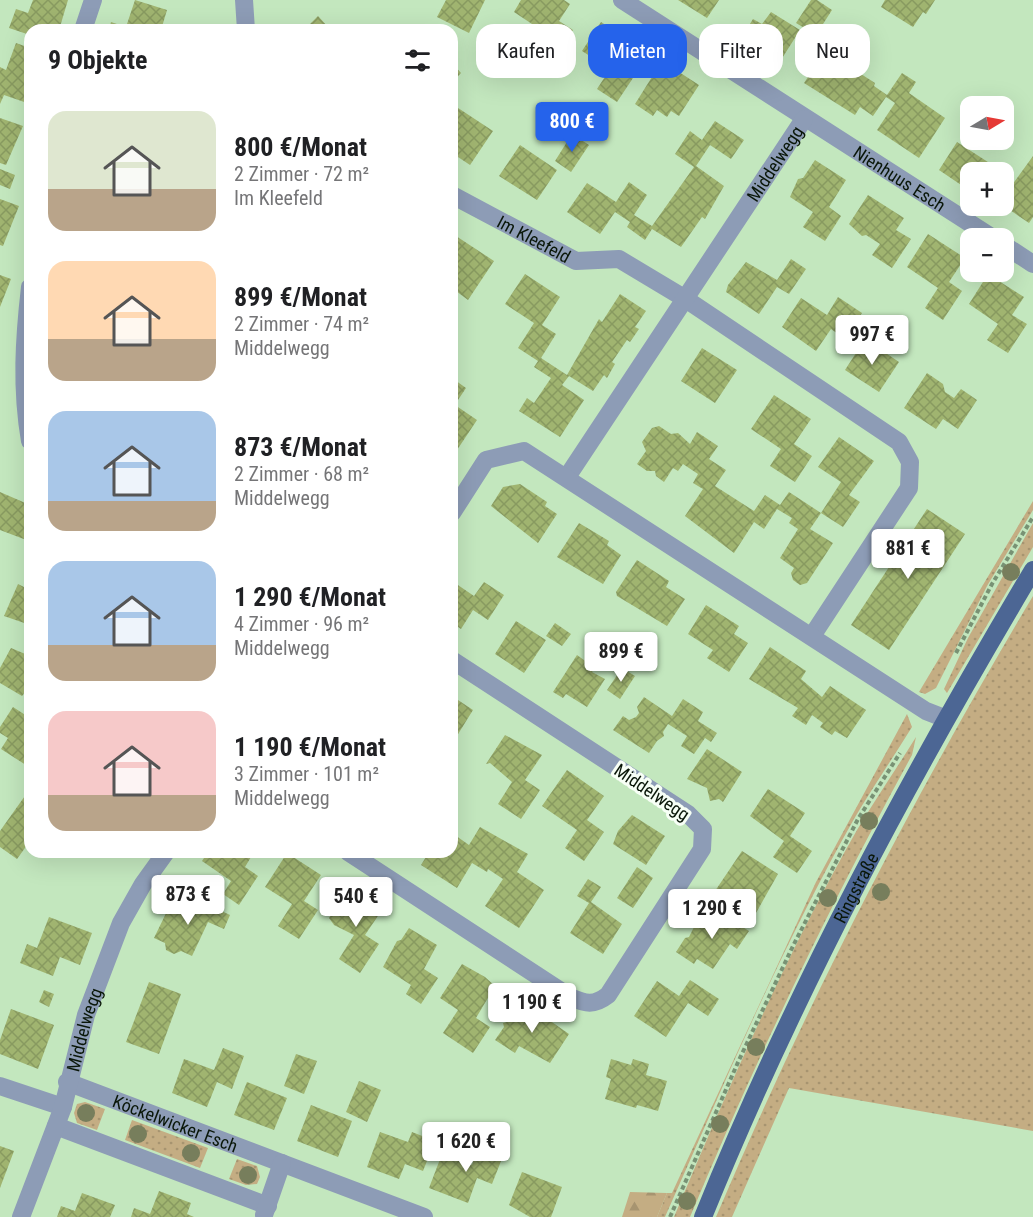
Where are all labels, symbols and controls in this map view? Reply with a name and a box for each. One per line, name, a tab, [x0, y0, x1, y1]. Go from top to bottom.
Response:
chip: Kaufen	[476, 24, 576, 78]
chip: Mieten	[588, 24, 687, 78]
chip: Filter	[699, 24, 783, 78]
chip: Neu	[795, 24, 870, 78]
icon: filters	[401, 44, 434, 77]
text: 9 Objekte	[48, 45, 147, 75]
north arrow	[960, 96, 1014, 150]
map controls	[960, 96, 1014, 282]
pin: 800 €	[530, 102, 614, 153]
text: 800 €	[549, 109, 595, 133]
street label: Middelwegg	[742, 122, 807, 205]
text: 800 €/Monat	[234, 132, 367, 162]
icon: home	[96, 135, 168, 207]
street label: Nienhuus Esch	[850, 141, 950, 215]
text: 2 Zimmer · 72 m²	[234, 162, 369, 186]
button: +	[960, 162, 1014, 216]
text: Im Kleefeld	[234, 186, 323, 210]
street label: Im Kleefeld	[494, 211, 574, 267]
button: −	[960, 228, 1014, 282]
text: 899 €/Monat	[234, 282, 367, 312]
icon: home	[96, 285, 168, 357]
text: 2 Zimmer · 74 m²	[234, 312, 369, 336]
pin: 997 €	[830, 315, 914, 366]
text: 997 €	[849, 322, 895, 346]
text: Middelwegg	[234, 336, 330, 360]
text: 873 €/Monat	[234, 432, 367, 462]
icon: home	[96, 435, 168, 507]
text: 2 Zimmer · 68 m²	[234, 462, 369, 486]
text: Middelwegg	[234, 486, 330, 510]
pin: 881 €	[866, 529, 950, 580]
text: 881 €	[885, 536, 931, 560]
text: 1 290 €/Monat	[234, 582, 386, 612]
icon: home	[96, 585, 168, 657]
text: 4 Zimmer · 96 m²	[234, 612, 369, 636]
pin: 899 €	[579, 632, 663, 683]
text: Middelwegg	[234, 636, 330, 660]
text: 899 €	[598, 639, 644, 663]
text: 1 190 €/Monat	[234, 732, 386, 762]
icon: home	[96, 735, 168, 807]
street label: Middelwegg	[610, 759, 694, 825]
text: 3 Zimmer · 101 m²	[234, 762, 379, 786]
text: Middelwegg	[234, 786, 330, 810]
street label: Ringstraße	[829, 849, 882, 926]
pin: 873 €	[146, 875, 230, 926]
pin: 540 €	[314, 877, 398, 928]
text: 873 €	[165, 882, 211, 906]
text: 540 €	[333, 884, 379, 908]
pin: 1 290 €	[657, 889, 767, 940]
text: 1 290 €	[682, 896, 742, 920]
pin: 1 190 €	[477, 983, 587, 1034]
street label: Middelwegg	[62, 985, 106, 1073]
text: 1 190 €	[502, 990, 562, 1014]
street label: Köckelwicker Esch	[110, 1090, 241, 1156]
pin: 1 620 €	[411, 1122, 521, 1173]
text: 1 620 €	[436, 1129, 496, 1153]

